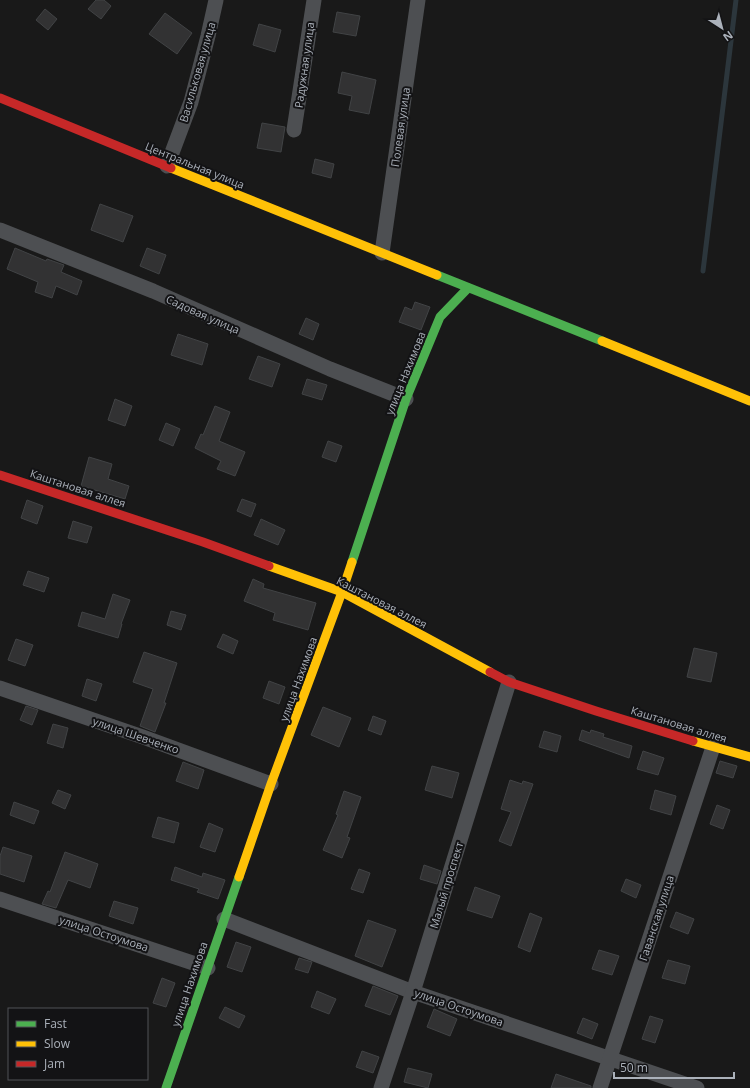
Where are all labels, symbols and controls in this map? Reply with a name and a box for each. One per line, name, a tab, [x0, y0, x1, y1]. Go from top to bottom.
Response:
north arrow	[702, 8, 742, 48]
street label: Васильковая улица	[175, 20, 219, 124]
street label: Радужная улица	[291, 21, 317, 109]
text: N	[720, 28, 736, 45]
street label: Полевая улица	[387, 86, 413, 168]
street label: Центральная улица	[143, 138, 247, 192]
street label: Садовая улица	[164, 291, 242, 337]
street label: улица Нахимова	[381, 329, 429, 417]
street label: Каштановая аллея	[28, 465, 128, 511]
street label: Каштановая аллея	[334, 573, 430, 631]
street label: улица Нахимова	[276, 635, 320, 723]
street label: Каштановая аллея	[629, 702, 729, 746]
street label: улица Шевченко	[91, 713, 182, 757]
street label: Малый проспект	[426, 840, 466, 930]
street label: Гаванская улица	[635, 873, 677, 963]
street label: улица Остоумова	[58, 912, 150, 954]
street label: улица Нахимова	[167, 940, 211, 1028]
street label: улица Остоумова	[413, 985, 505, 1029]
legend	[8, 1008, 148, 1080]
text: Fast	[44, 1015, 67, 1032]
text: Slow	[44, 1035, 71, 1052]
scale bar	[614, 1054, 734, 1080]
text: Jam	[43, 1055, 65, 1072]
text: 50 m	[620, 1059, 648, 1076]

